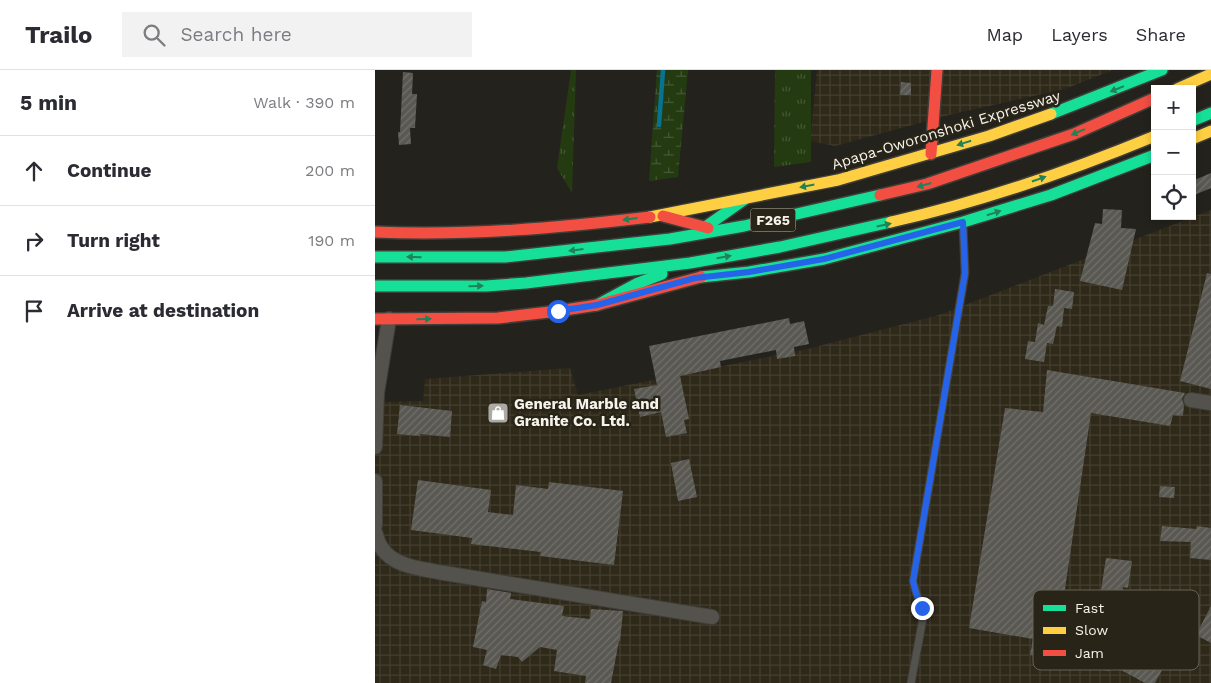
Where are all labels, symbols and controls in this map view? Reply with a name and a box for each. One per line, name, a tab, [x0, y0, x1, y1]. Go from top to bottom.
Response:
search box	[122, 12, 472, 57]
text: Trailo	[25, 21, 92, 49]
icon: search	[140, 21, 168, 49]
text: Search here	[180, 23, 292, 46]
text: Map	[986, 24, 1023, 45]
text: Layers	[1051, 24, 1108, 45]
text: Share	[1136, 24, 1186, 45]
one-way arrow	[1110, 85, 1124, 93]
map controls	[1151, 85, 1196, 220]
button: +	[1151, 85, 1196, 130]
street label: Apapa-Oworonshoki Expressway	[829, 86, 1063, 173]
text: 5 min	[20, 90, 77, 115]
text: Walk · 390 m	[253, 93, 355, 112]
one-way arrow	[1070, 128, 1085, 136]
button: −	[1151, 130, 1196, 175]
one-way arrow	[956, 140, 971, 148]
icon: ahead	[20, 157, 48, 185]
text: Continue	[67, 159, 151, 182]
text: 200 m	[305, 161, 355, 180]
one-way arrow	[1032, 175, 1047, 182]
button: locate	[1151, 175, 1196, 220]
one-way arrow	[917, 181, 932, 189]
one-way arrow	[799, 183, 815, 191]
road number: F265	[751, 208, 795, 232]
one-way arrow	[987, 208, 1002, 216]
one-way arrow	[622, 215, 638, 223]
one-way arrow	[876, 221, 891, 229]
icon: right	[20, 227, 48, 255]
text: Turn right	[67, 229, 160, 252]
text: 190 m	[308, 231, 355, 250]
one-way arrow	[568, 246, 584, 254]
one-way arrow	[717, 252, 733, 260]
one-way arrow	[405, 253, 421, 261]
one-way arrow	[468, 282, 484, 290]
icon: arrive	[20, 297, 48, 325]
text: Arrive at destination	[67, 299, 259, 322]
route start	[547, 300, 570, 323]
one-way arrow	[416, 315, 432, 323]
place label: General Marble and Granite Co. Ltd.	[514, 395, 659, 430]
shop icon: General Marble and Granite Co. Ltd.	[486, 401, 510, 425]
legend	[1033, 590, 1199, 670]
route end	[911, 597, 934, 620]
text: Fast	[1075, 600, 1104, 616]
text: Slow	[1075, 622, 1108, 638]
text: Jam	[1075, 645, 1104, 661]

